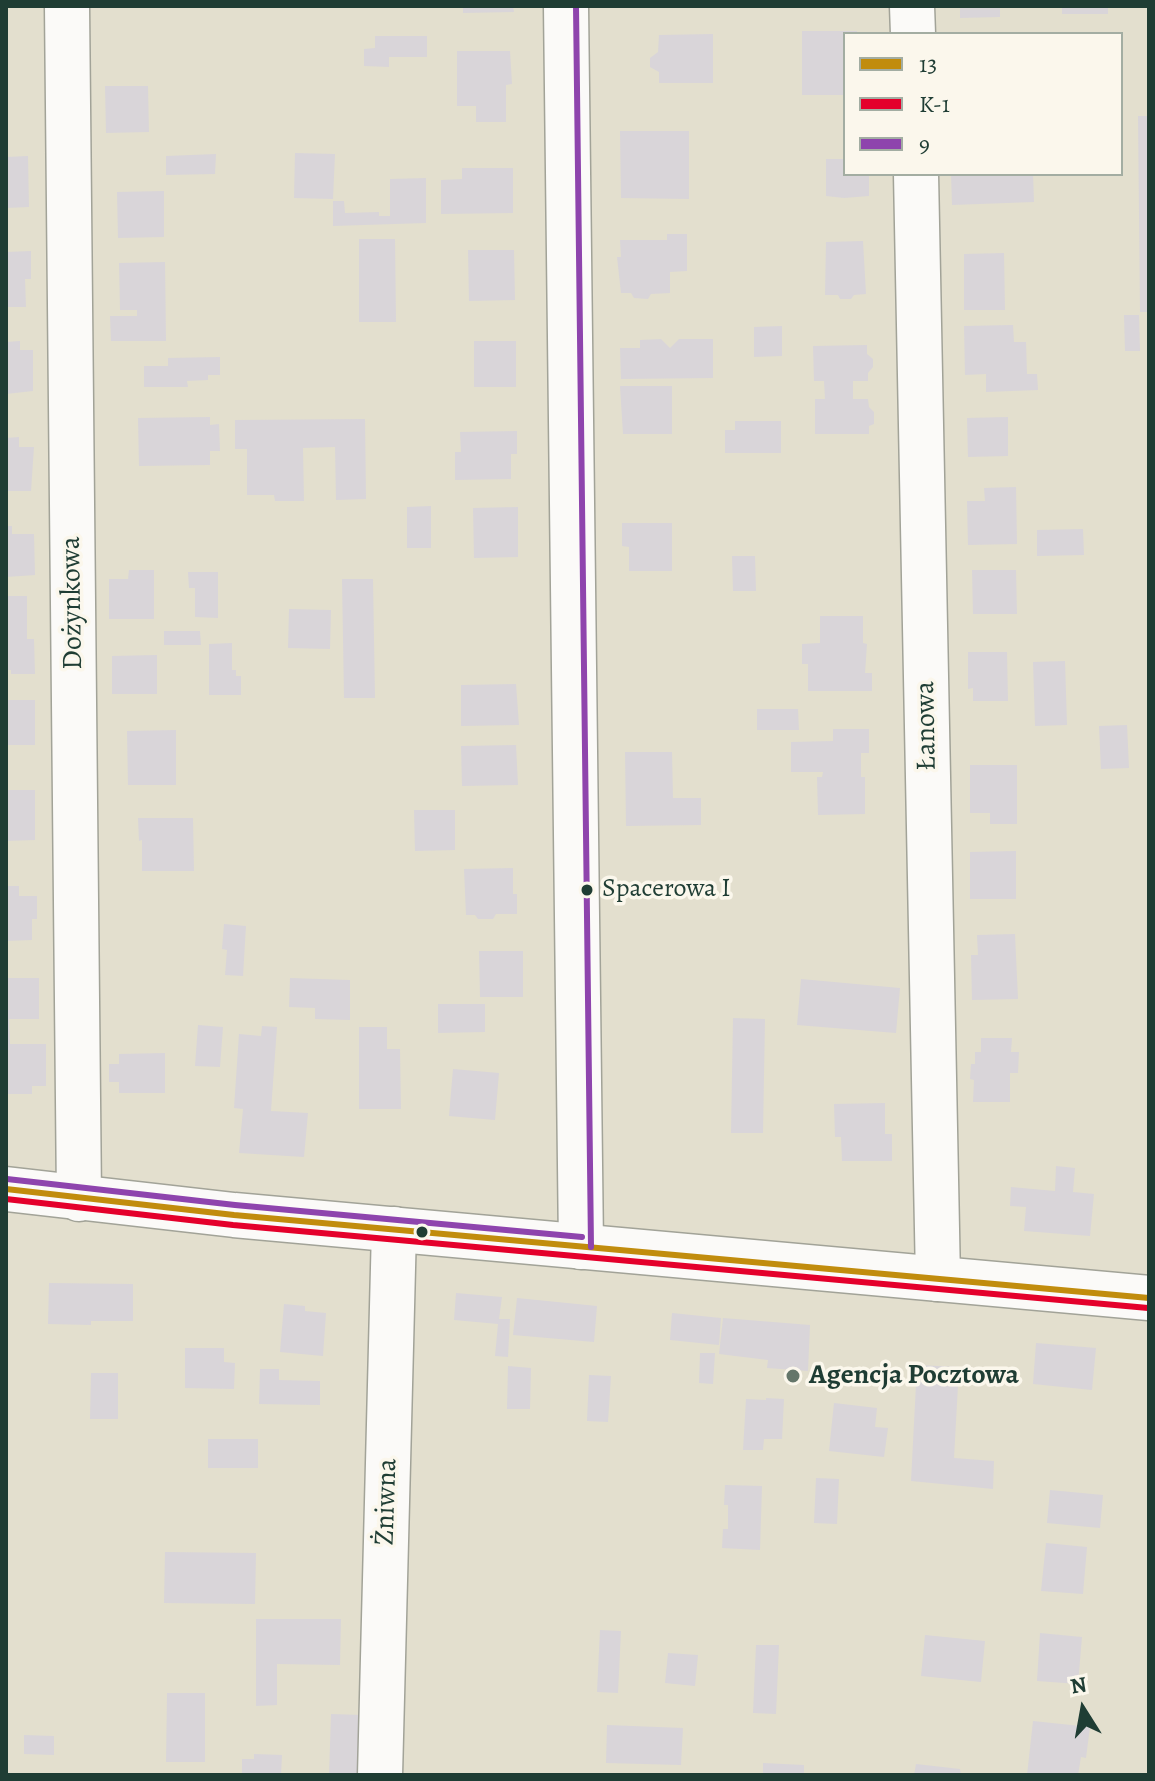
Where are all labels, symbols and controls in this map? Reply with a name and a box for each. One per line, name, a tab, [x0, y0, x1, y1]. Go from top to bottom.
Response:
legend	[843, 32, 1123, 176]
text: 13	[919, 48, 937, 80]
text: K-1	[919, 88, 950, 120]
text: 9	[919, 128, 930, 160]
street label: Dożynkowa	[55, 536, 91, 670]
street label: Łanowa	[909, 681, 945, 771]
place label: Spacerowa I	[602, 874, 731, 906]
marker: Spacerowa I	[579, 882, 595, 898]
unlabelled marker	[414, 1224, 430, 1240]
place label: Agencja Pocztowa	[809, 1359, 1019, 1393]
marker: Agencja Pocztowa	[784, 1367, 802, 1385]
street label: Żniwna	[369, 1458, 405, 1546]
north arrow	[1043, 1669, 1123, 1749]
text: N	[1068, 1669, 1089, 1702]

